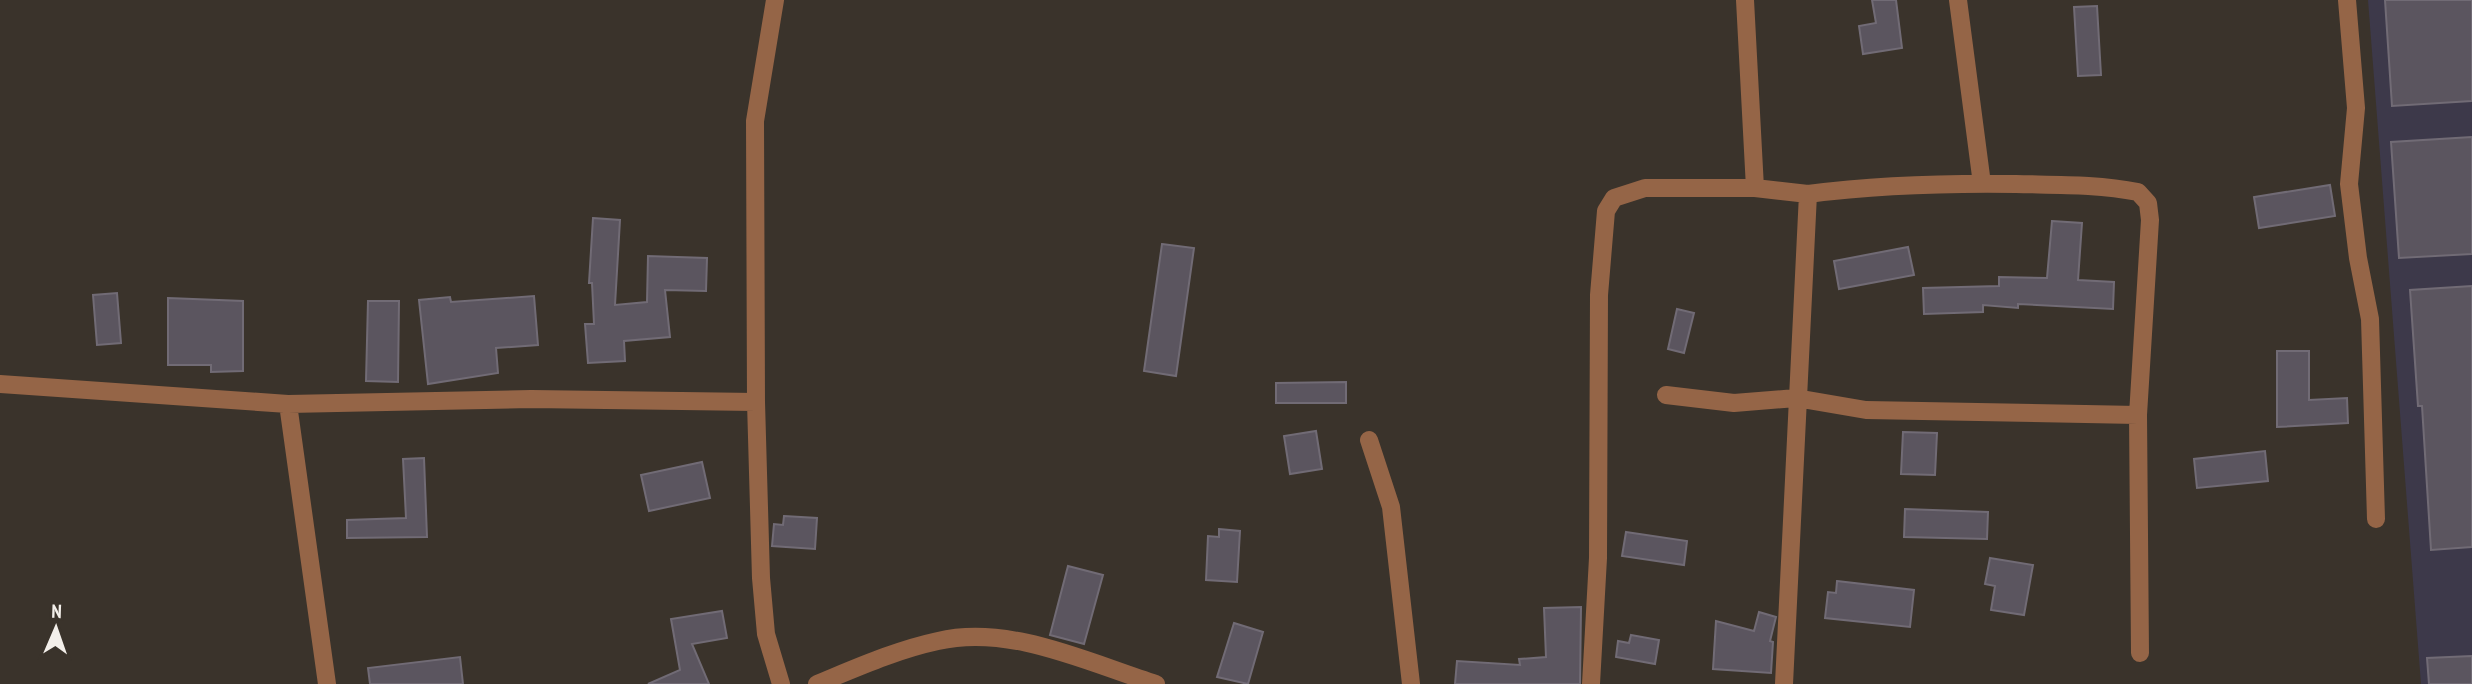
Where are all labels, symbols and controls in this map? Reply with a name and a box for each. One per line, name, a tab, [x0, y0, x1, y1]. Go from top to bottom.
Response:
north arrow	[21, 593, 91, 663]
text: N	[51, 599, 62, 623]

